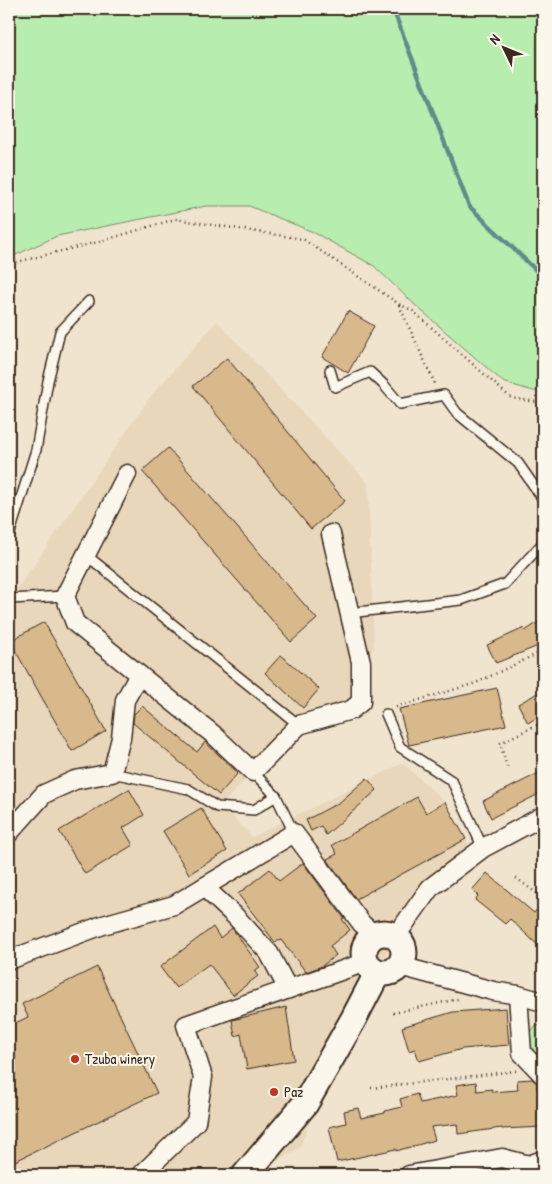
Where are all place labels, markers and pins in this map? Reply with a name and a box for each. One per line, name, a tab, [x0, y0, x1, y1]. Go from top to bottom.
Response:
place label: Tzuba winery	[85, 1048, 155, 1069]
marker: Tzuba winery	[69, 1053, 81, 1065]
place label: Paz	[284, 1081, 304, 1102]
marker: Paz	[268, 1086, 280, 1098]

